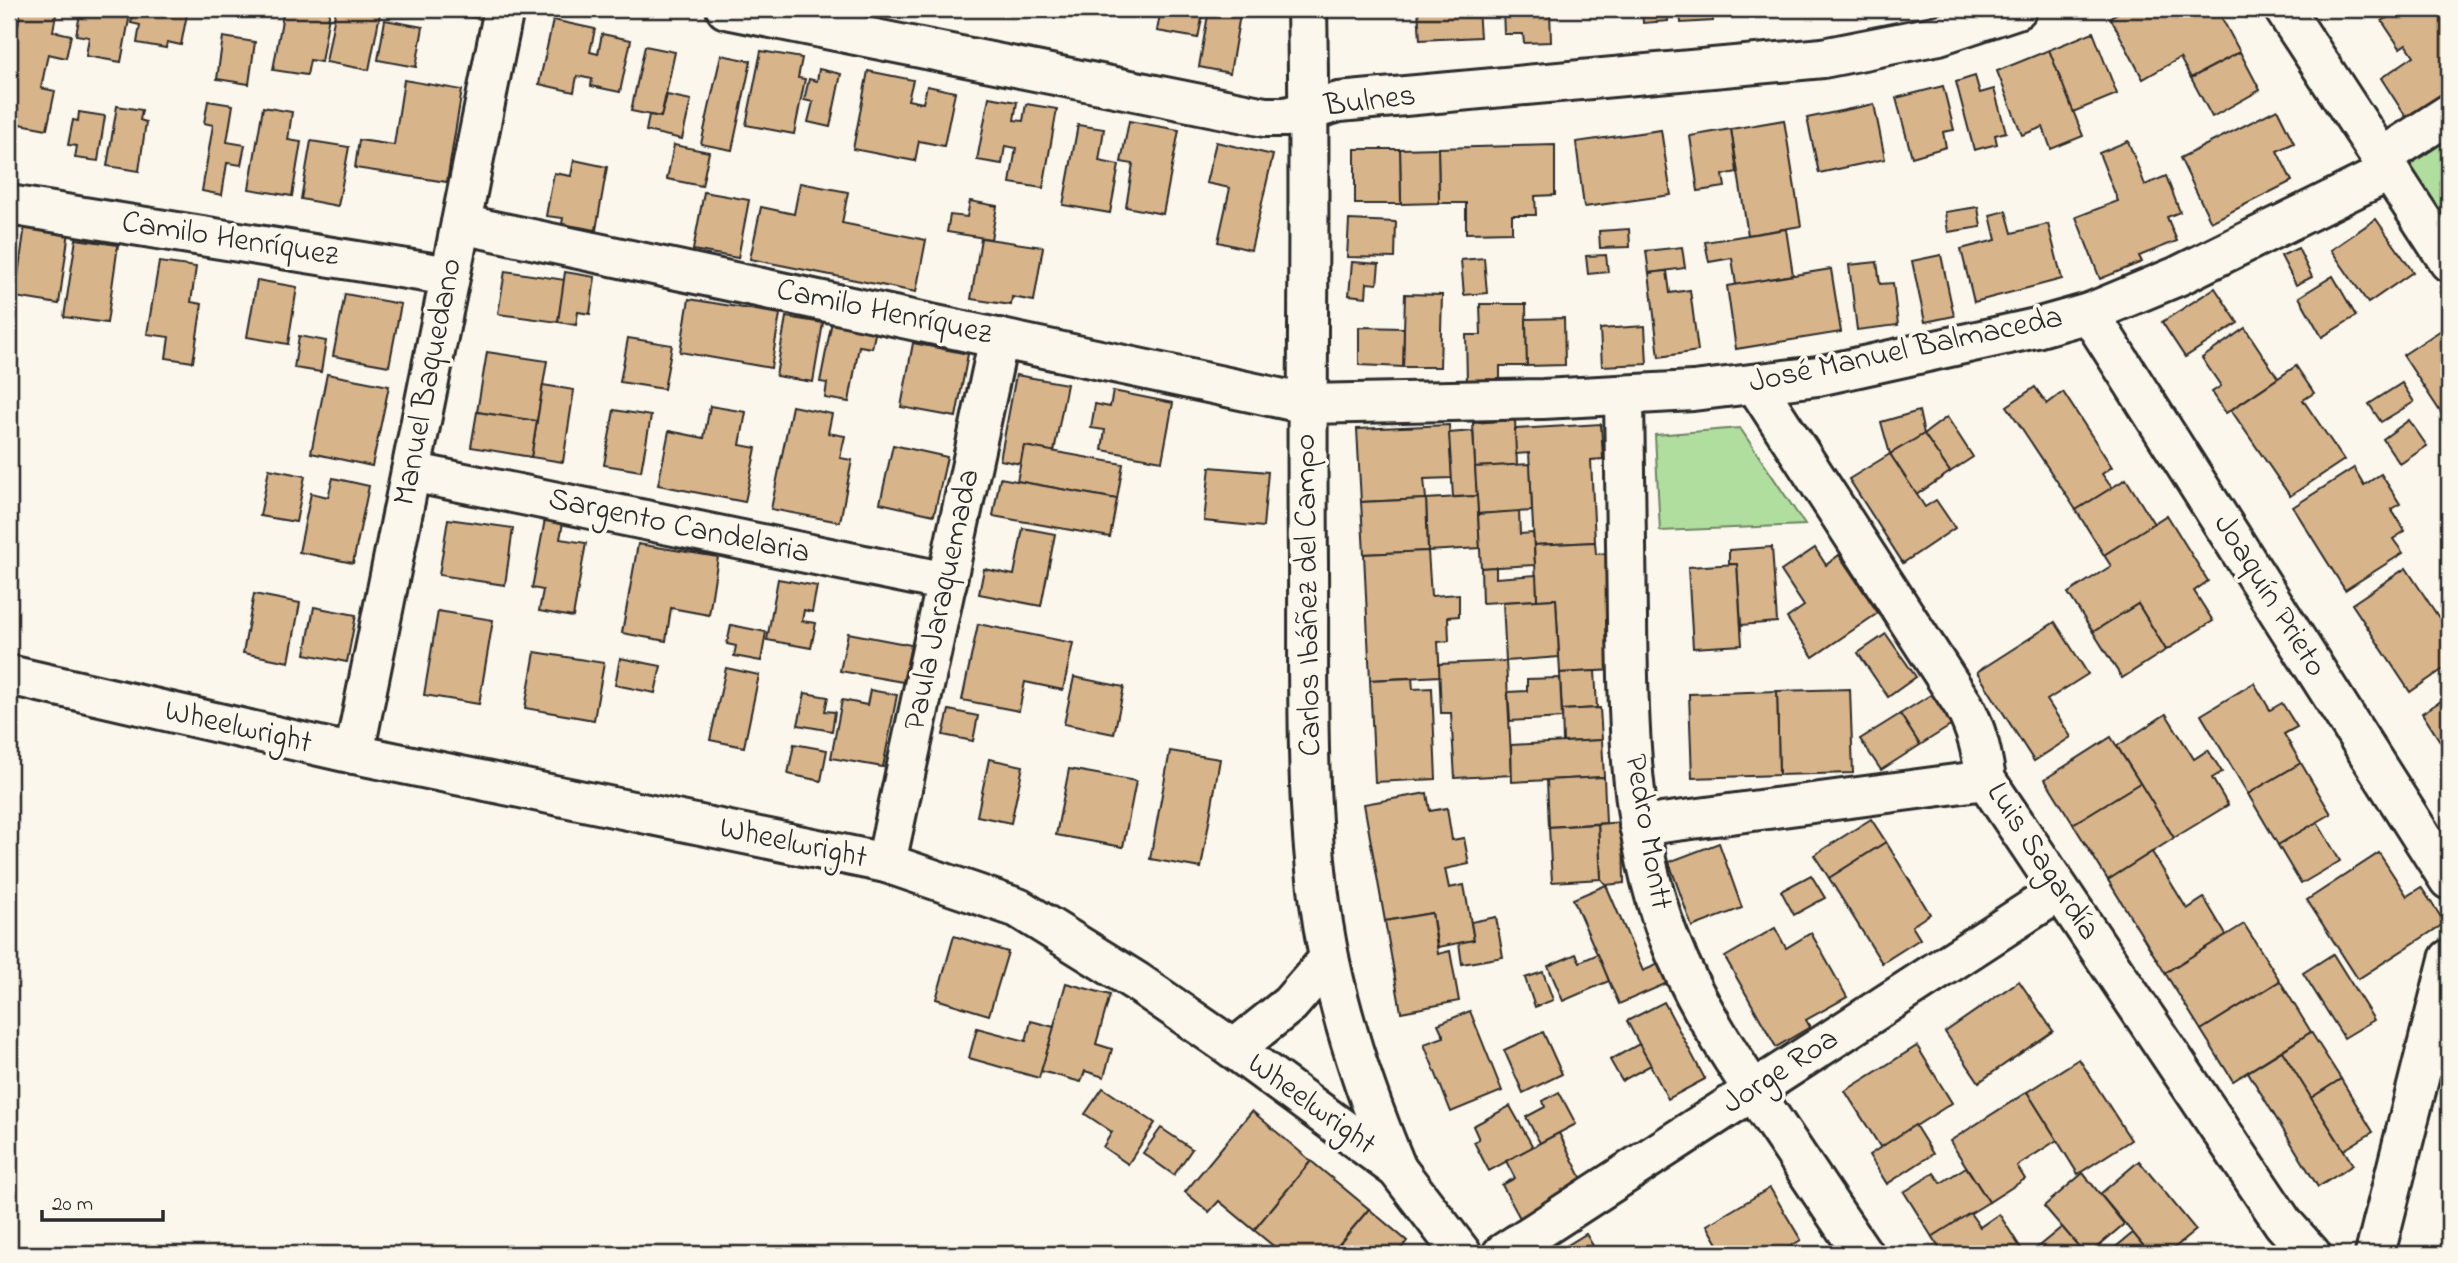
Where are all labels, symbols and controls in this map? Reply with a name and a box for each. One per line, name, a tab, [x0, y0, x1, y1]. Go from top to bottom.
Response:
street label: Bulnes	[1321, 73, 1418, 131]
street label: Camilo Henríquez	[118, 200, 342, 280]
street label: Manuel Baquedano	[382, 254, 476, 510]
street label: Camilo Henríquez	[772, 267, 997, 359]
street label: José Manuel Balmaceda	[1745, 295, 2067, 407]
street label: Carlos Ibáñez del Campo	[1283, 433, 1335, 757]
street label: Paula Jaraquemada	[892, 465, 994, 735]
street label: Sargento Candelaria	[544, 476, 814, 578]
street label: Joaquín Prieto	[2200, 505, 2338, 687]
street label: Wheelwright	[160, 688, 317, 768]
street label: Pedro Montt	[1610, 751, 1684, 914]
street label: Luis Sagardía	[1973, 773, 2111, 951]
street label: Wheelwright	[715, 805, 871, 883]
street label: Jorge Roa	[1713, 1017, 1849, 1127]
street label: Wheelwright	[1237, 1042, 1386, 1168]
scale bar	[42, 1179, 163, 1223]
text: 20 m	[52, 1190, 93, 1220]

